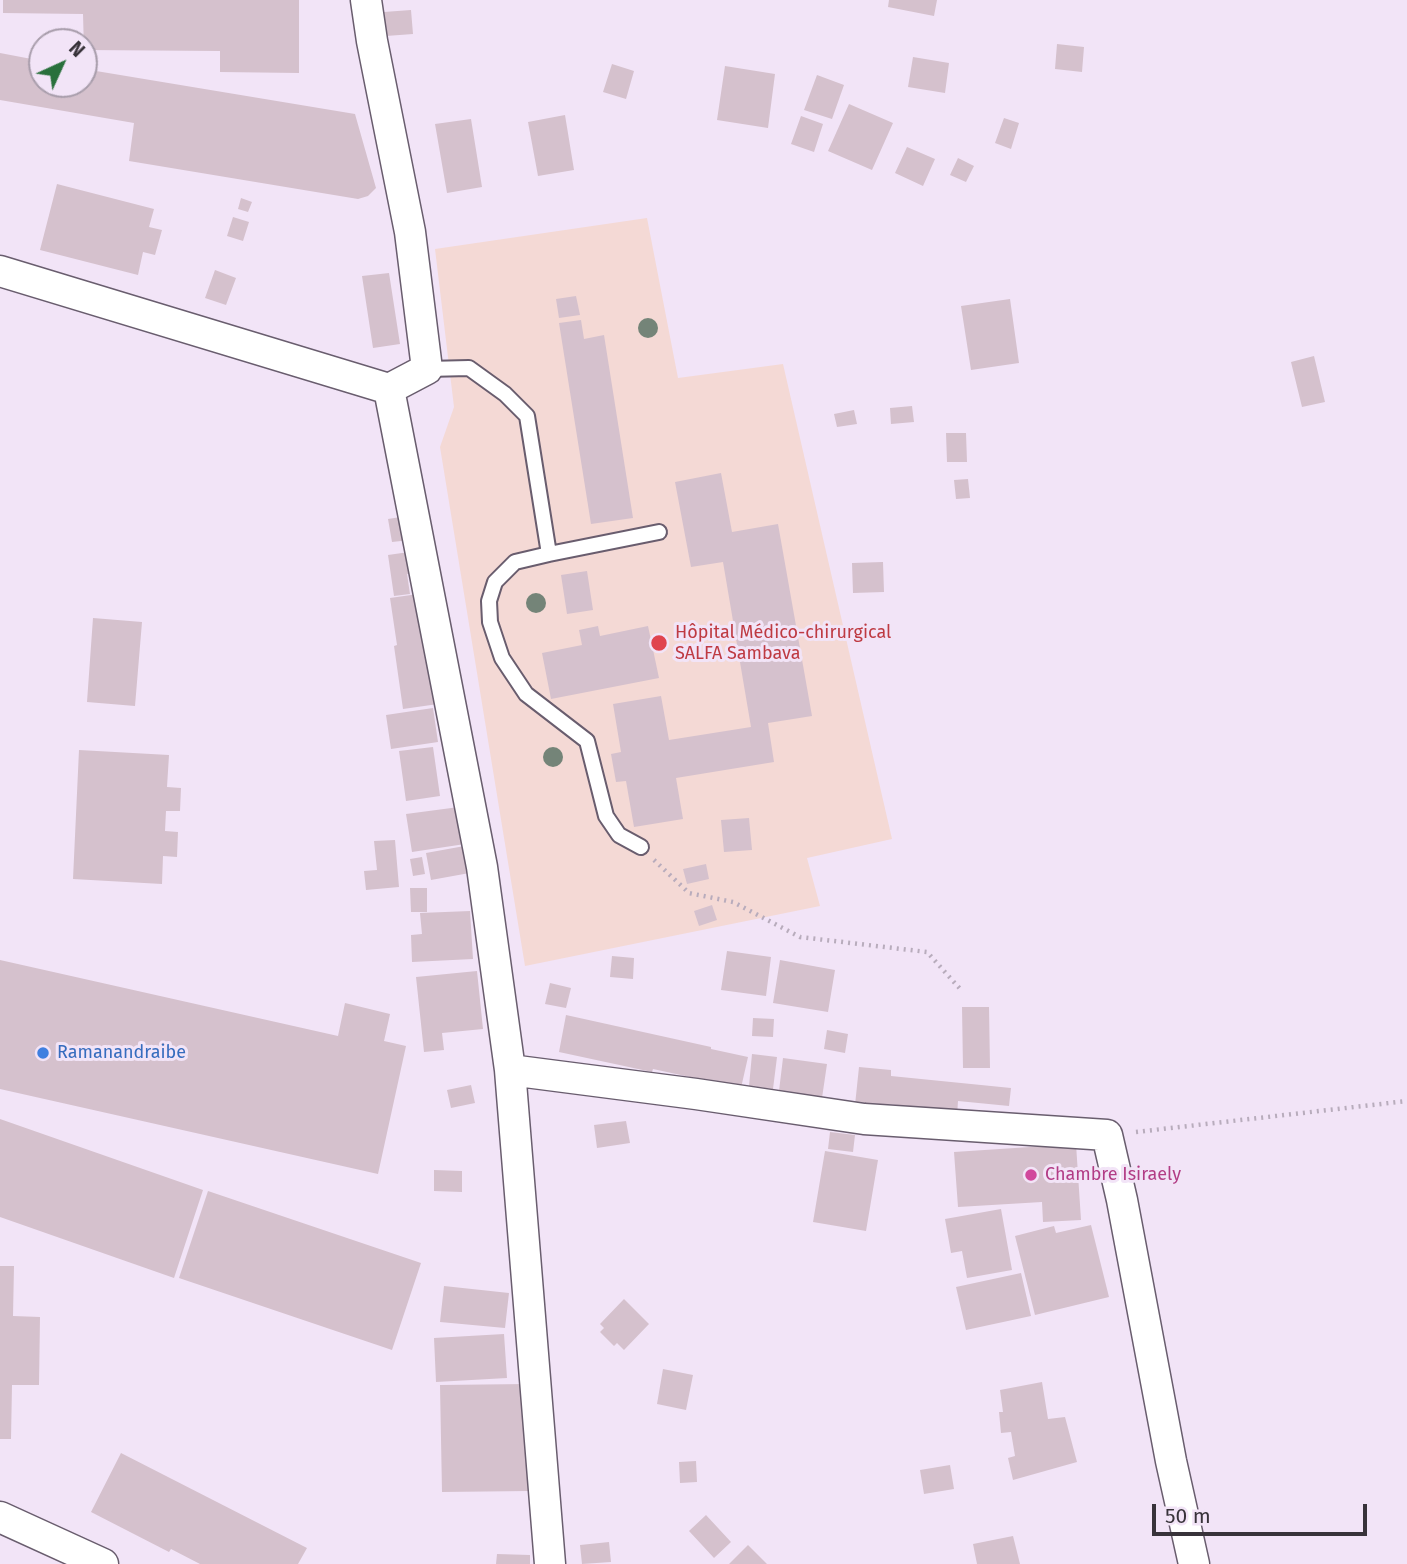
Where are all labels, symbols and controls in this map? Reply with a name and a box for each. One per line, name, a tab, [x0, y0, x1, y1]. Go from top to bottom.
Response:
north arrow	[28, 28, 98, 98]
text: N	[64, 37, 89, 62]
place label: Hôpital Médico-chirurgical SALFA Sambava	[675, 622, 891, 664]
marker: Hôpital Médico-chirurgical SALFA Sambava	[649, 633, 669, 653]
place label: Ramanandraibe	[57, 1042, 186, 1064]
marker: Ramanandraibe	[35, 1045, 51, 1061]
place label: Chambre Isiraely	[1045, 1164, 1181, 1186]
marker: Chambre Isiraely	[1023, 1167, 1039, 1183]
scale bar	[1155, 1490, 1370, 1534]
text: 50 m	[1165, 1503, 1211, 1529]

